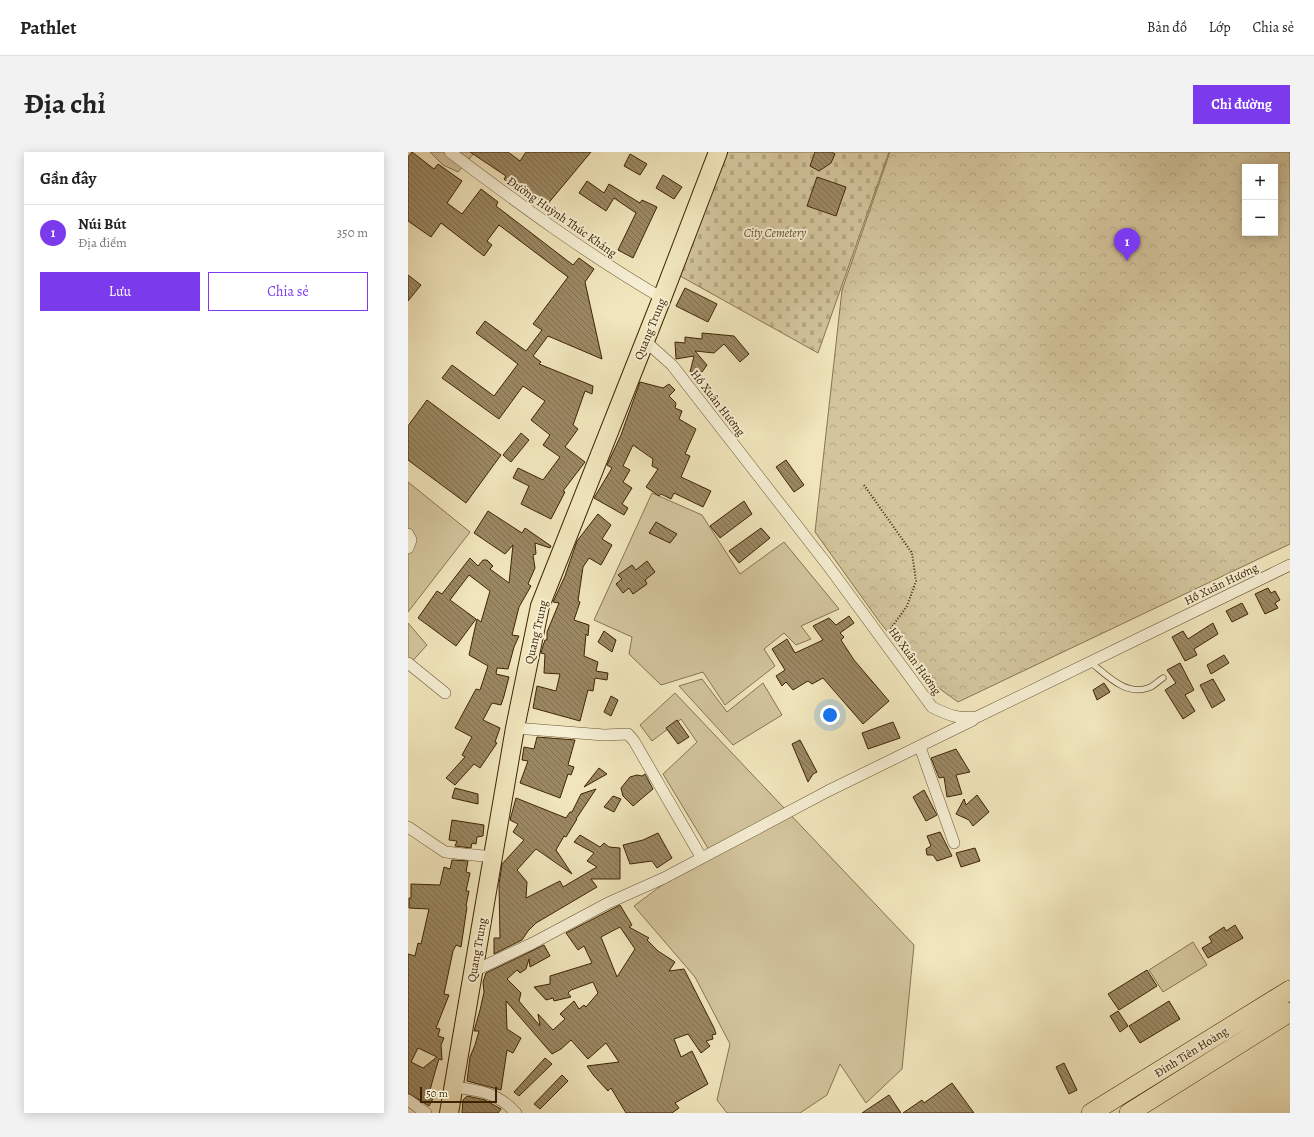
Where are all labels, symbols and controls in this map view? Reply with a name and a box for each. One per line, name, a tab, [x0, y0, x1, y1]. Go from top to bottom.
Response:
text: Pathlet	[20, 15, 76, 41]
text: Bản đồ	[1147, 18, 1187, 37]
text: Lớp	[1209, 18, 1231, 37]
text: Chia sẻ	[1253, 18, 1294, 37]
text: Địa chỉ	[24, 85, 106, 123]
button: Chỉ đường	[1193, 85, 1290, 124]
map controls	[1242, 164, 1278, 236]
button: +	[1242, 164, 1278, 200]
text: Gần đây	[40, 167, 97, 190]
street label: Đường Huỳnh Thúc Kháng	[504, 173, 620, 261]
button: −	[1242, 200, 1278, 236]
text: Núi Bút	[78, 214, 127, 234]
text: 1	[51, 224, 55, 241]
text: 350 m	[337, 224, 368, 241]
park label: City Cemetery	[744, 225, 807, 241]
pin: 1	[1114, 228, 1140, 261]
text: Địa điểm	[78, 234, 127, 251]
button: Lưu	[40, 272, 200, 311]
button: Chia sẻ	[208, 272, 368, 311]
street label: Quang Trung	[630, 296, 670, 362]
street label: Hồ Xuân Hương	[687, 366, 749, 440]
street label: Hồ Xuân Hương	[1181, 559, 1261, 609]
street label: Quang Trung	[521, 598, 551, 666]
street label: Hồ Xuân Hương	[885, 624, 945, 698]
your location	[820, 705, 840, 725]
street label: Quang Trung	[463, 916, 491, 984]
street label: Đinh Tiên Hoàng	[1151, 1023, 1231, 1081]
scale bar	[420, 1085, 497, 1104]
text: 50 m	[426, 1086, 448, 1101]

